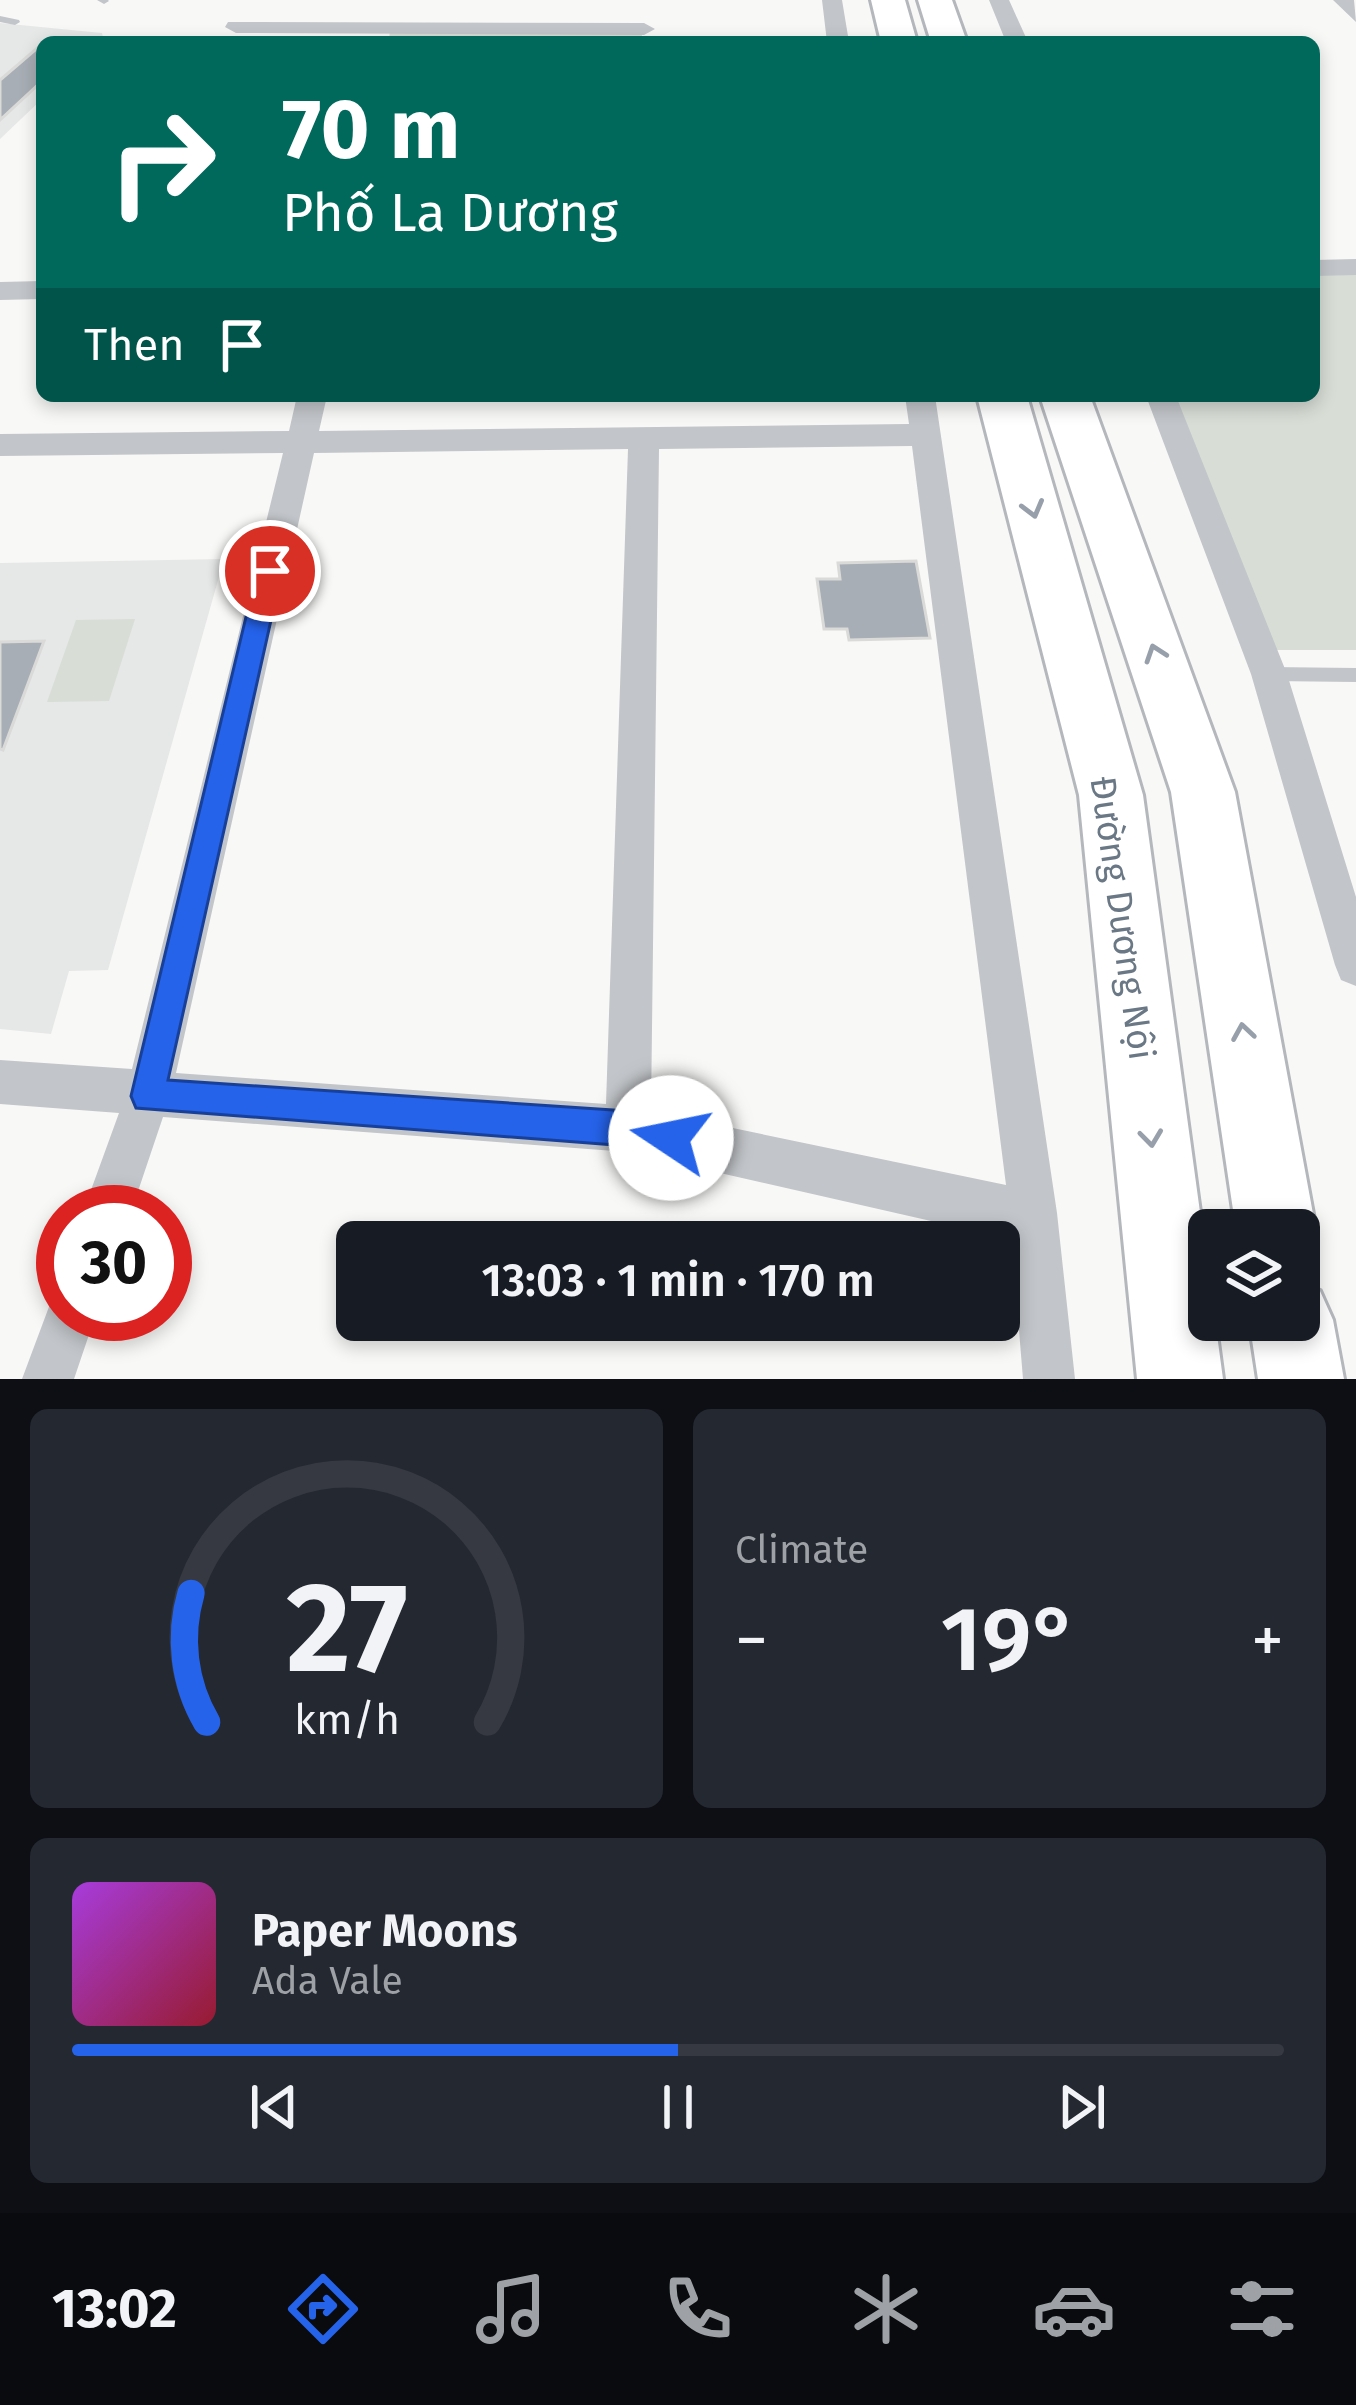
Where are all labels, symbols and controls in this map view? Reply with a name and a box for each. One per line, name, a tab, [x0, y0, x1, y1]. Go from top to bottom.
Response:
text: 70 m	[282, 79, 460, 180]
icon: right	[84, 84, 240, 240]
text: Phố La Dương	[282, 181, 618, 245]
icon: arrive	[209, 312, 275, 378]
text: Then	[84, 318, 185, 372]
one-way arrow	[1018, 498, 1043, 519]
pin	[219, 520, 321, 622]
icon: arrive	[237, 538, 303, 604]
one-way arrow	[1145, 644, 1169, 665]
street label: Đường Dương Nội	[1080, 773, 1164, 1063]
one-way arrow	[1232, 1022, 1257, 1042]
position arrow	[608, 1075, 734, 1201]
one-way arrow	[1138, 1128, 1164, 1148]
speed limit sign: 30	[36, 1185, 192, 1341]
map controls	[1188, 1209, 1320, 1341]
button: layers	[1188, 1209, 1320, 1341]
text: 13:03 · 1 min · 170 m	[481, 1254, 875, 1308]
text: Climate	[735, 1527, 868, 1573]
text: 27	[286, 1554, 407, 1704]
text: 19°	[941, 1586, 1078, 1694]
text: −	[735, 1601, 768, 1680]
text: +	[1251, 1601, 1284, 1680]
text: km/h	[293, 1693, 400, 1744]
text: Paper Moons	[252, 1904, 517, 1958]
text: Ada Vale	[252, 1958, 403, 2004]
icon: previous	[241, 2074, 307, 2140]
icon: pause	[645, 2074, 711, 2140]
icon: next	[1049, 2074, 1115, 2140]
icon: directions	[281, 2267, 365, 2351]
icon: music	[469, 2267, 553, 2351]
icon: phone	[656, 2267, 740, 2351]
icon: climate	[844, 2267, 928, 2351]
icon: car	[1032, 2267, 1116, 2351]
icon: filters	[1220, 2267, 1304, 2351]
text: 13:02	[52, 2277, 177, 2341]

